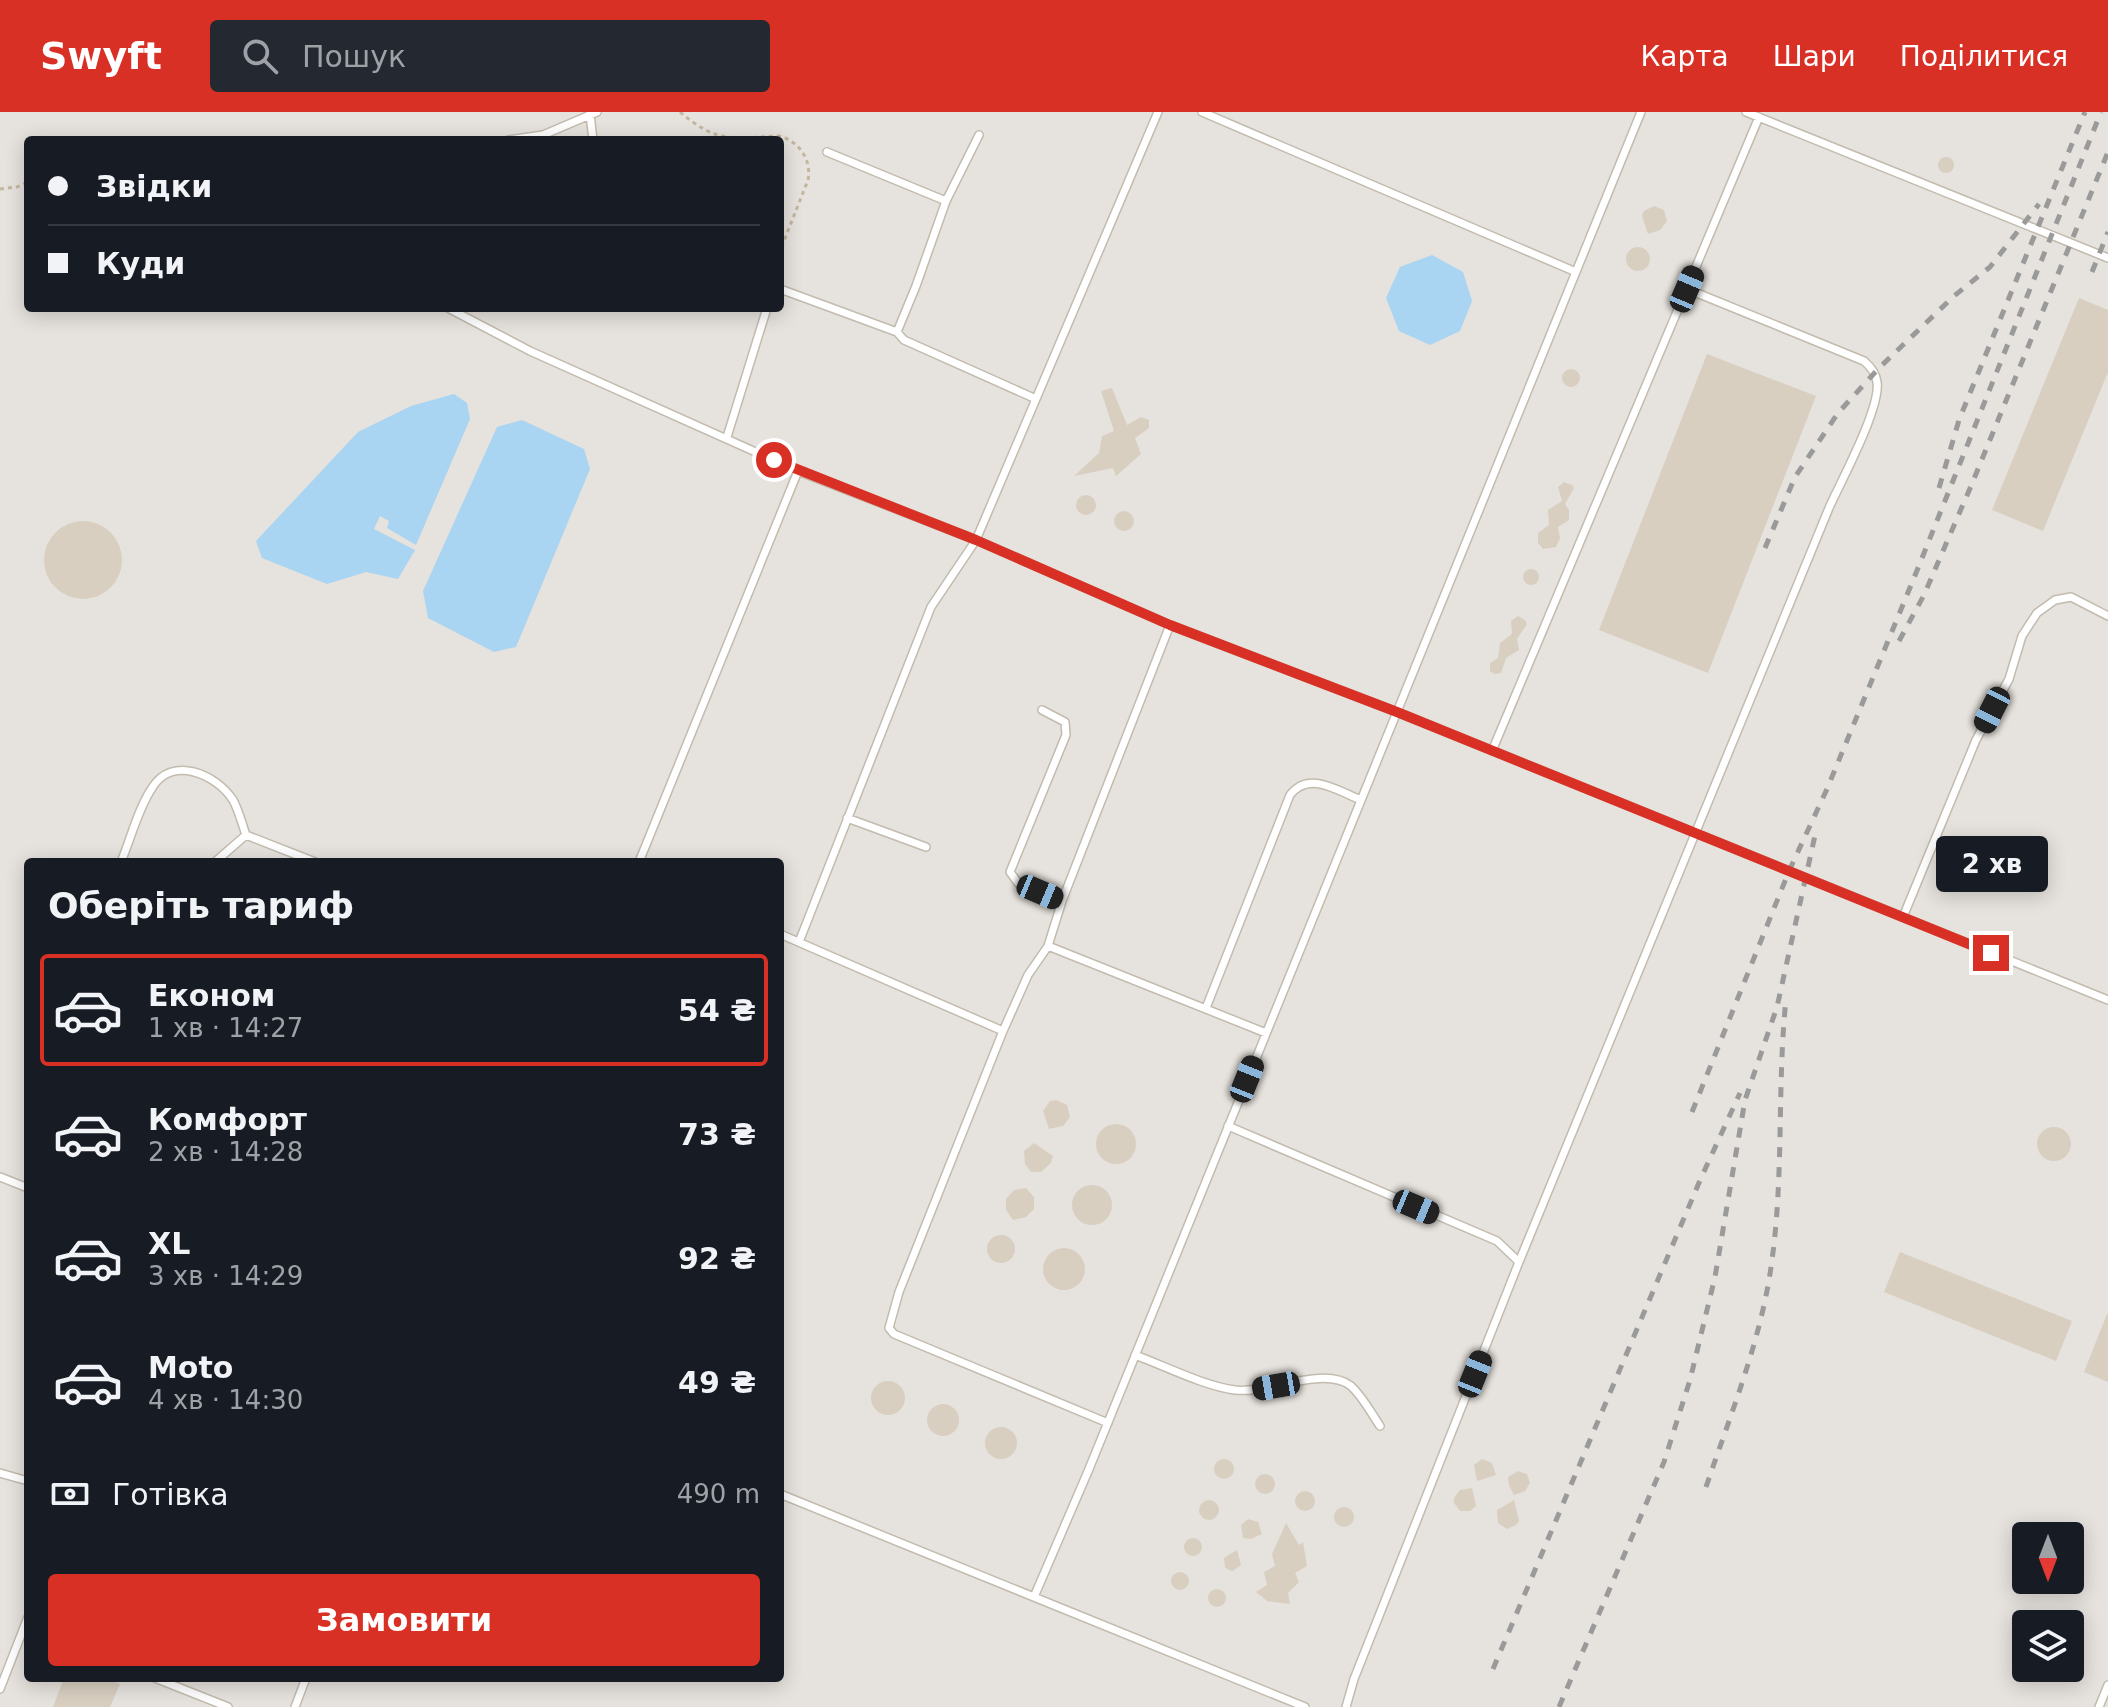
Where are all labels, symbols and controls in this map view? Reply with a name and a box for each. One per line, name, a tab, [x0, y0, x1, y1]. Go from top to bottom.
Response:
search box	[210, 20, 770, 92]
text: Swyft	[40, 34, 162, 78]
icon: search	[238, 34, 282, 78]
text: Пошук	[302, 39, 406, 74]
text: Карта	[1640, 40, 1729, 73]
text: Шари	[1773, 40, 1856, 73]
text: Поділитися	[1900, 40, 2068, 73]
text: Звідки	[96, 169, 212, 204]
text: Куди	[96, 246, 185, 281]
car	[1667, 262, 1707, 316]
route start	[756, 442, 792, 478]
car	[1970, 683, 2014, 737]
callout: 2 хв	[1935, 837, 2047, 893]
text: 2 хв	[1962, 849, 2022, 879]
car	[1013, 872, 1067, 912]
text: Оберіть тариф	[48, 885, 354, 926]
route end	[1973, 935, 2009, 971]
icon: car	[52, 974, 124, 1046]
text: Економ	[148, 978, 275, 1013]
text: 54 ₴	[678, 993, 756, 1028]
text: 1 хв · 14:27	[148, 1013, 303, 1043]
car	[1227, 1052, 1267, 1106]
icon: car	[52, 1098, 124, 1170]
text: Комфорт	[148, 1102, 307, 1137]
text: 73 ₴	[678, 1117, 756, 1152]
text: 2 хв · 14:28	[148, 1137, 303, 1167]
car	[1389, 1187, 1443, 1227]
icon: car	[52, 1222, 124, 1294]
text: XL	[148, 1226, 190, 1261]
text: 92 ₴	[678, 1241, 756, 1276]
text: 3 хв · 14:29	[148, 1261, 303, 1291]
icon: car	[52, 1346, 124, 1418]
car	[1455, 1347, 1495, 1401]
text: Moto	[148, 1350, 233, 1385]
text: 49 ₴	[678, 1365, 756, 1400]
car	[1250, 1370, 1302, 1402]
text: 4 хв · 14:30	[148, 1385, 303, 1415]
icon: cash	[48, 1472, 92, 1516]
text: Готівка	[112, 1477, 229, 1512]
text: 490 m	[677, 1479, 760, 1509]
north arrow	[2012, 1522, 2084, 1594]
map controls	[2012, 1522, 2084, 1682]
button: Замовити	[48, 1574, 760, 1666]
button: layers	[2012, 1610, 2084, 1682]

